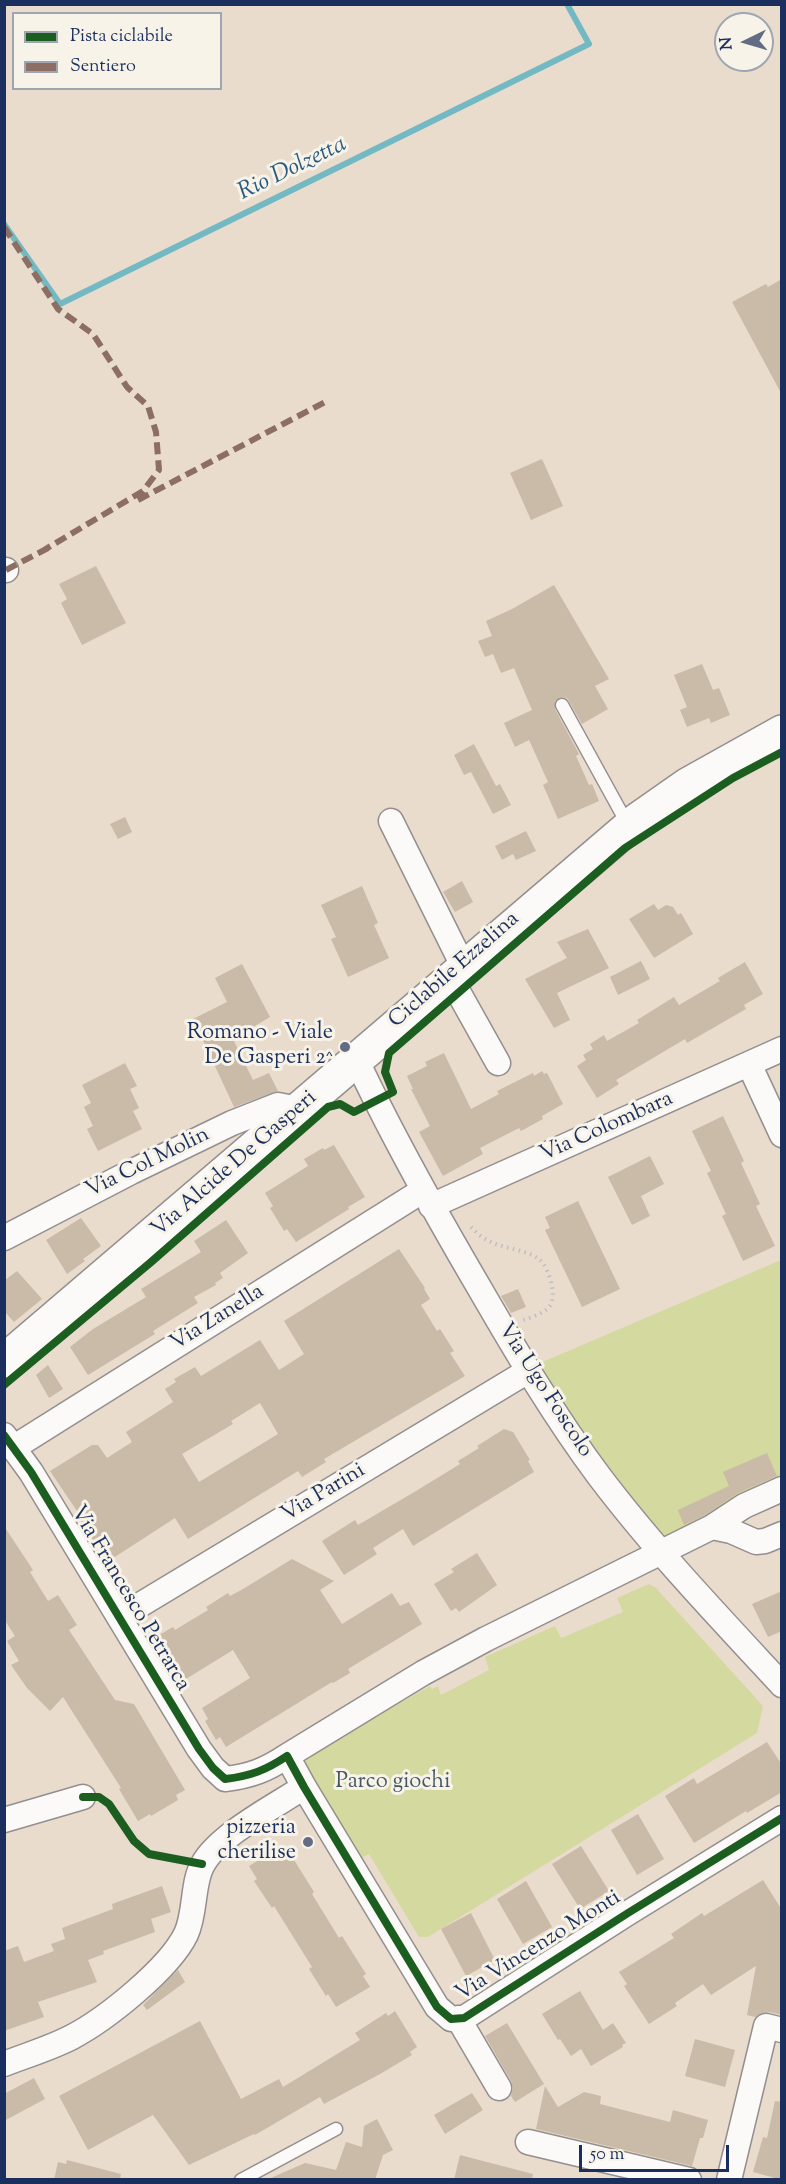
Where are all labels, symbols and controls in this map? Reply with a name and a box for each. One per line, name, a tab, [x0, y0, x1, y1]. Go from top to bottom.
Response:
legend	[12, 12, 222, 90]
north arrow	[714, 12, 774, 72]
text: Pista ciclabile	[70, 24, 173, 50]
text: N	[716, 36, 740, 51]
text: Sentiero	[70, 54, 136, 80]
water label: Rio Dolzetta	[234, 131, 352, 209]
street label: Ciclabile Ezzelina	[384, 907, 526, 1035]
place label: Romano - Viale De Gasperi 2^	[187, 1021, 333, 1072]
marker: Romano - Viale De Gasperi 2^	[338, 1040, 352, 1054]
street label: Via Alcide De Gasperi	[147, 1086, 323, 1244]
street label: Via Colombara	[536, 1087, 678, 1169]
street label: Via Col Molin	[82, 1123, 214, 1205]
street label: Via Zanella	[166, 1280, 270, 1358]
street label: Via Ugo Foscolo	[491, 1319, 597, 1463]
street label: Via Parini	[277, 1459, 371, 1529]
street label: Via Francesco Petrarca	[63, 1502, 195, 1696]
park label: Parco giochi	[336, 1770, 450, 1796]
place label: pizzeria cherilise	[217, 1816, 296, 1868]
marker: pizzeria cherilise	[301, 1835, 315, 1849]
street label: Via Vincenzo Monti	[452, 1886, 626, 2008]
scale bar	[582, 2133, 732, 2171]
text: 50 m	[590, 2142, 624, 2168]

